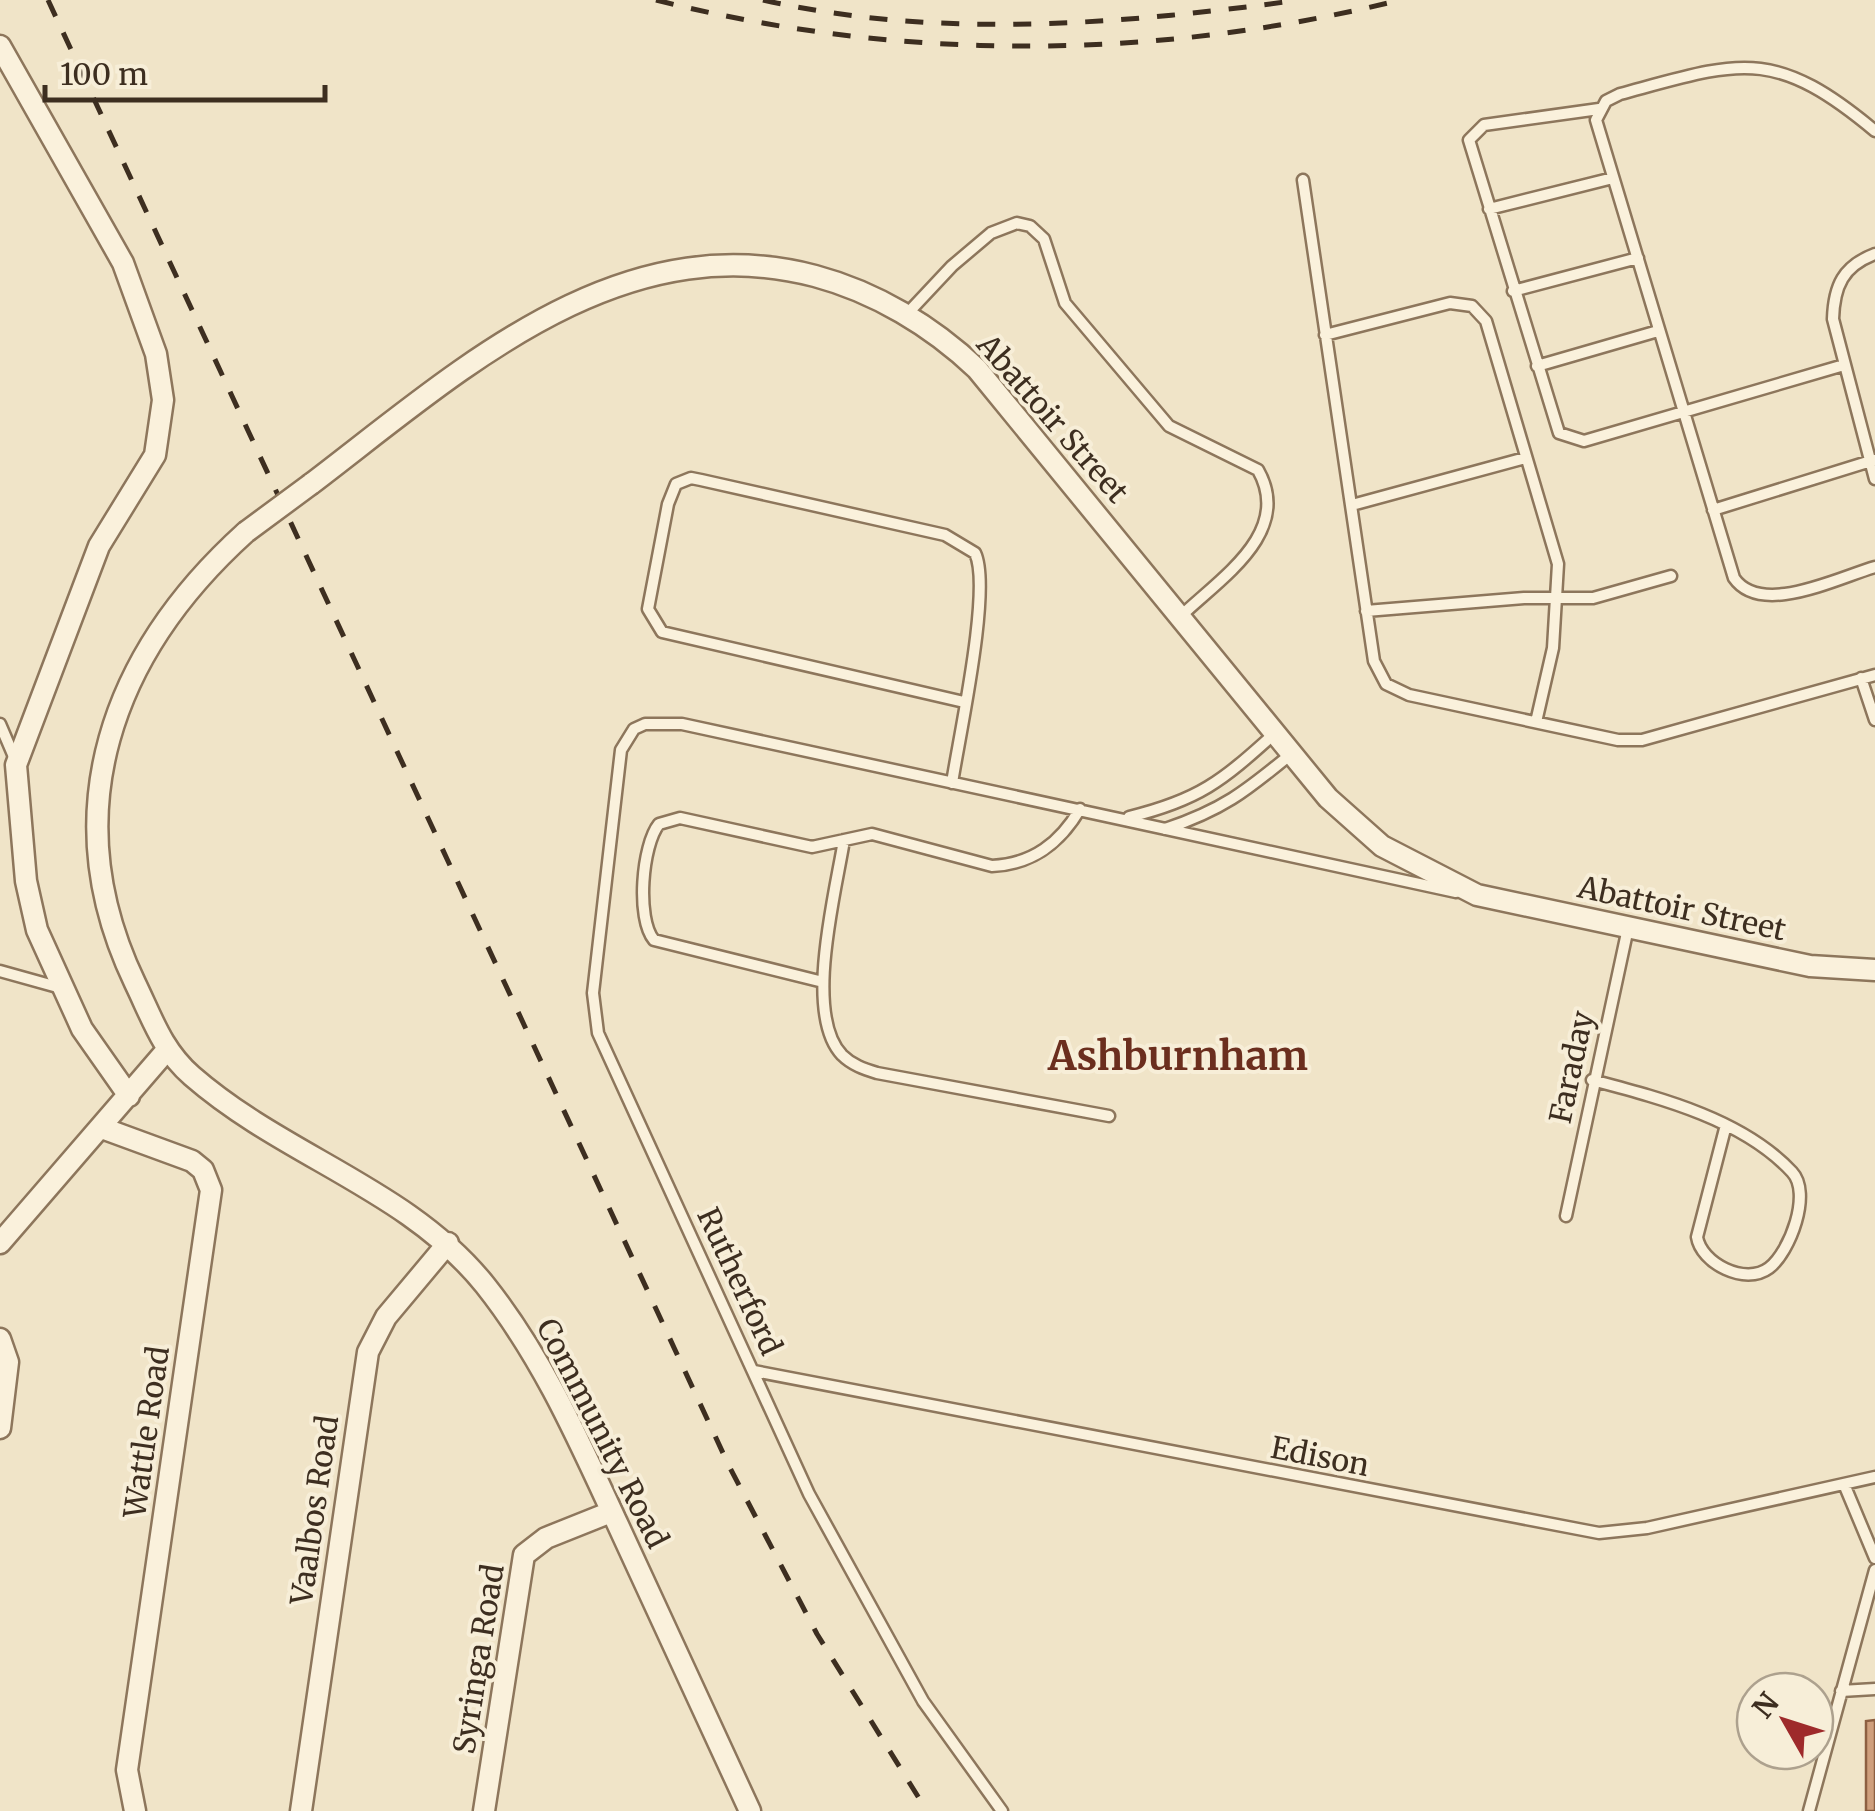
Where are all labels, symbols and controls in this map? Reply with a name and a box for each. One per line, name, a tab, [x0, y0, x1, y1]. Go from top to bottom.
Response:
scale bar	[45, 40, 325, 102]
text: 100 m	[60, 55, 148, 93]
street label: Abattoir Street	[969, 325, 1137, 511]
street label: Abattoir Street	[1574, 867, 1790, 949]
street label: Faraday	[1541, 1007, 1602, 1127]
district label: Ashburnham	[1047, 1031, 1308, 1081]
street label: Rutherford	[689, 1201, 791, 1361]
street label: Community Road	[529, 1312, 677, 1554]
street label: Wattle Road	[115, 1344, 177, 1521]
street label: Vaalbos Road	[282, 1413, 346, 1608]
street label: Edison	[1268, 1428, 1372, 1484]
street label: Syringa Road	[444, 1561, 512, 1757]
north arrow	[1735, 1671, 1835, 1771]
text: N	[1745, 1685, 1787, 1725]

